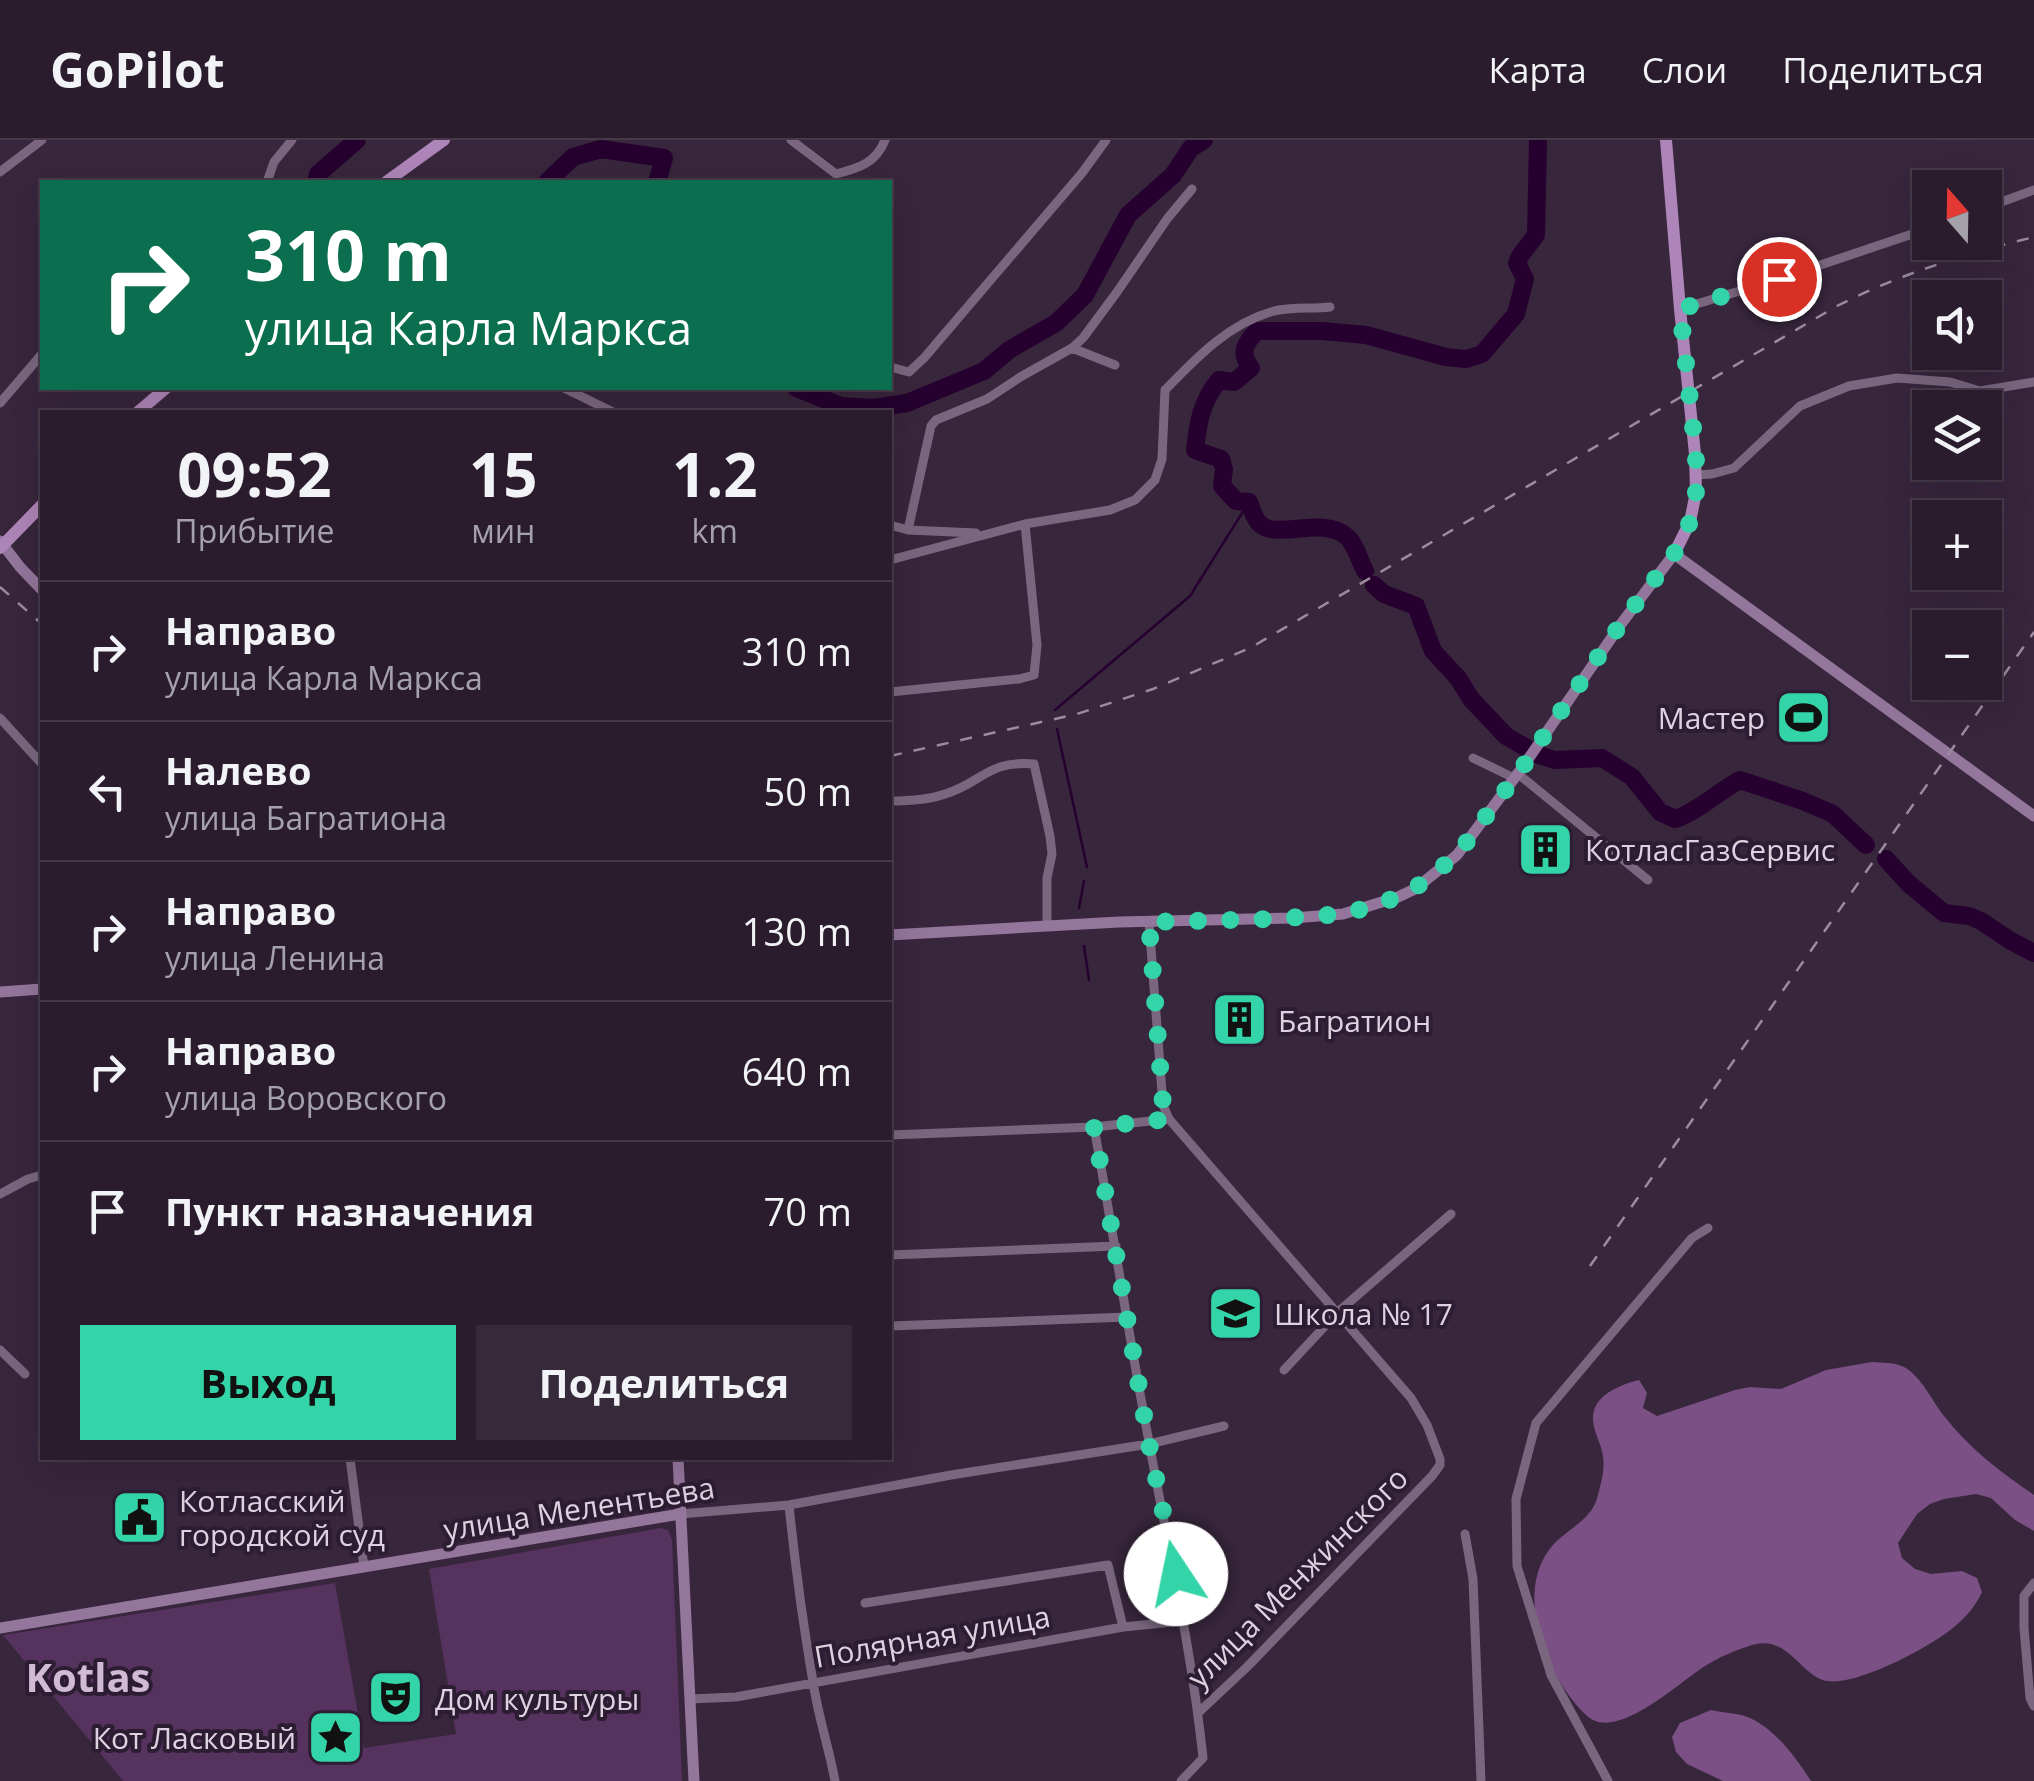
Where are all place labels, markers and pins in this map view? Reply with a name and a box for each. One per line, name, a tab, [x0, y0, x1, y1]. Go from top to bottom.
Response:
pin	[1737, 237, 1822, 322]
sports icon: Мастер	[1774, 687, 1834, 747]
place label: Мастер	[1658, 697, 1765, 738]
building icon: КотласГазСервис	[1516, 819, 1576, 879]
place label: КотласГазСервис	[1585, 829, 1835, 870]
building icon: Багратион	[1209, 990, 1269, 1050]
place label: Багратион	[1278, 1000, 1431, 1041]
school or university icon: Школа № 17	[1205, 1283, 1265, 1343]
place label: Школа № 17	[1274, 1293, 1453, 1334]
place label: Котласский городской суд	[179, 1480, 385, 1555]
public building icon: Котласский городской суд	[110, 1487, 170, 1547]
theatre icon: Дом культуры	[366, 1668, 426, 1728]
place label: Дом культуры	[435, 1678, 639, 1719]
place icon: Кот Ласковый	[305, 1707, 365, 1767]
place label: Кот Ласковый	[93, 1717, 296, 1758]

